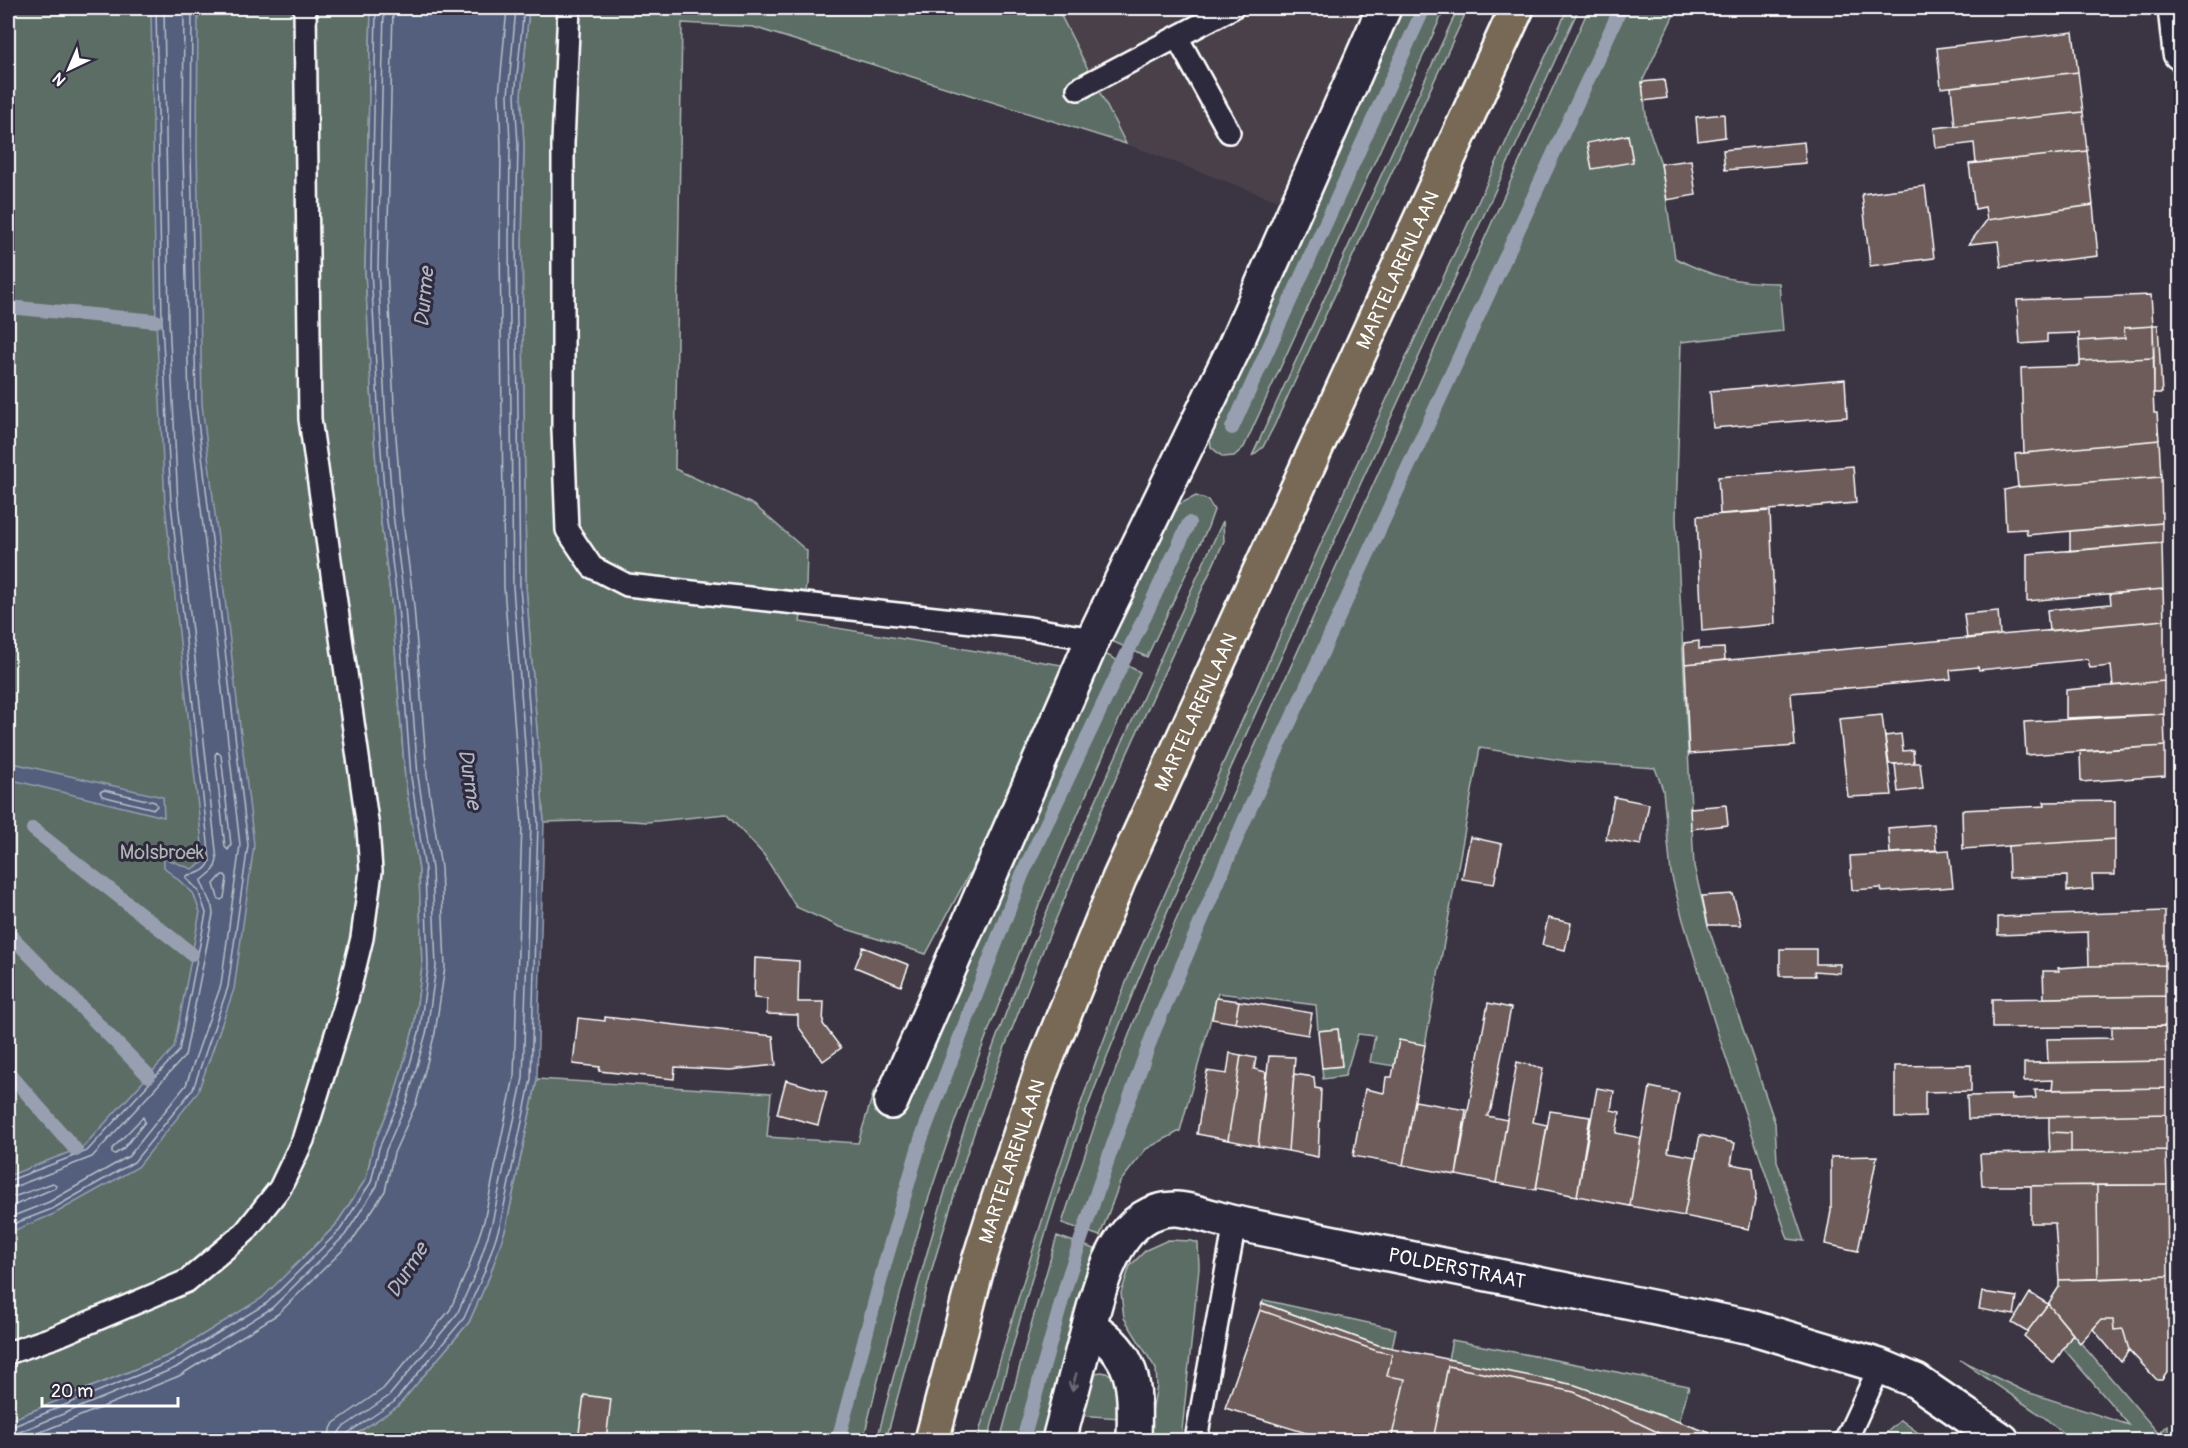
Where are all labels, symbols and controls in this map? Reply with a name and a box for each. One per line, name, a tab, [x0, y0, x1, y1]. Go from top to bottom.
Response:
north arrow	[39, 39, 99, 99]
text: N	[48, 68, 70, 90]
street label: MARTELARENLAAN	[1351, 187, 1445, 353]
water label: Durme	[408, 263, 441, 328]
street label: MARTELARENLAAN	[1149, 629, 1243, 795]
water label: Durme	[451, 747, 488, 813]
park label: Molsbroek	[120, 840, 205, 865]
street label: MARTELARENLAAN	[973, 1076, 1051, 1247]
water label: Durme	[380, 1236, 436, 1303]
street label: POLDERSTRAAT	[1386, 1242, 1528, 1294]
scale bar	[42, 1370, 178, 1408]
one-way arrow	[1068, 1373, 1079, 1392]
text: 20 m	[51, 1380, 93, 1403]

